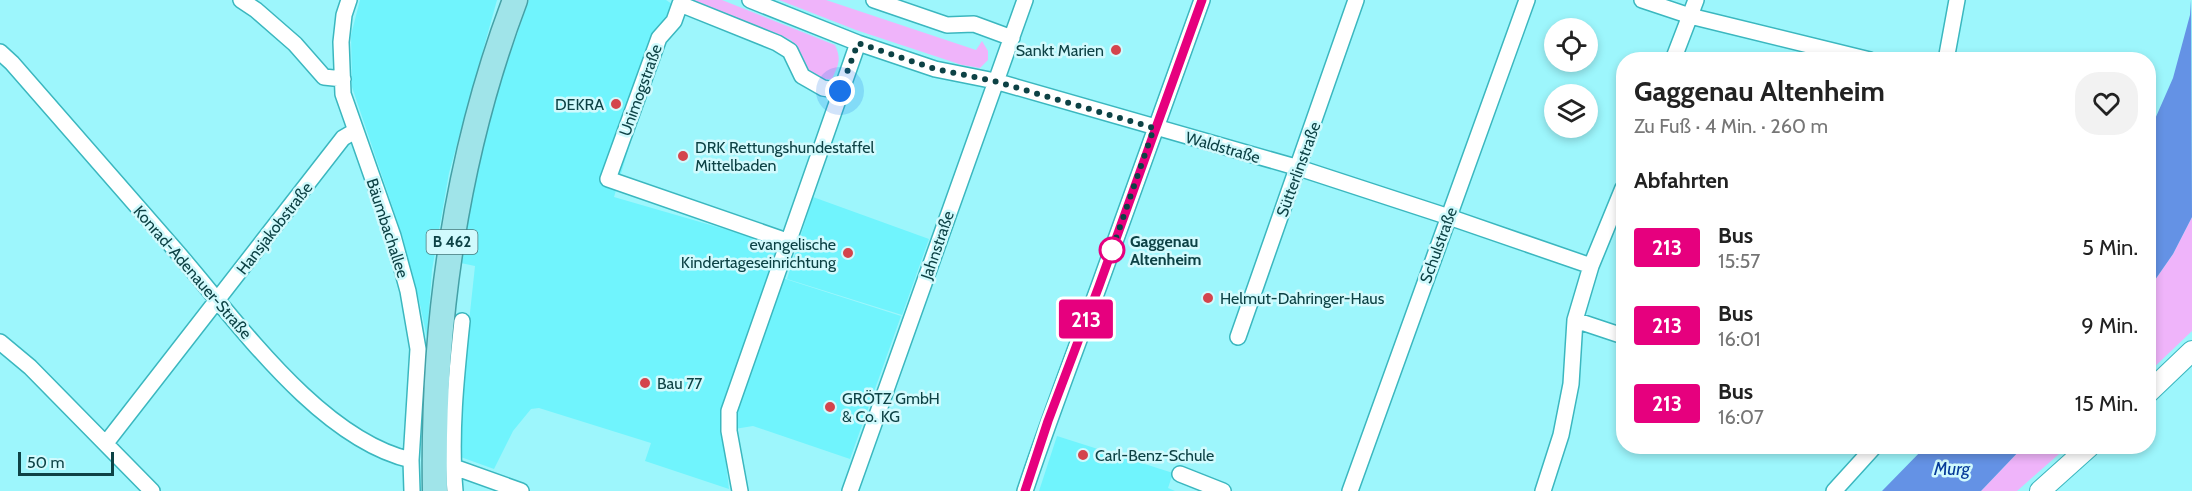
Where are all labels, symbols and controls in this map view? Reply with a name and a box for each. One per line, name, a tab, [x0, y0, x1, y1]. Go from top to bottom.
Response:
map controls	[1544, 18, 1598, 138]
button: locate	[1544, 18, 1598, 72]
place label: Sankt Marien	[1016, 41, 1104, 60]
street label: Unimogstraße	[615, 42, 666, 139]
marker: Sankt Marien	[1109, 43, 1123, 57]
button: heart	[2075, 72, 2138, 135]
text: Gaggenau Altenheim	[1634, 74, 1885, 108]
your location	[825, 76, 855, 106]
button: layers	[1544, 84, 1598, 138]
place label: DEKRA	[555, 95, 604, 114]
marker: DEKRA	[609, 97, 623, 111]
text: Zu Fuß · 4 Min. · 260 m	[1634, 114, 1828, 138]
street label: Sütterlinstraße	[1272, 119, 1324, 219]
street label: Waldstraße	[1183, 128, 1262, 167]
place label: DRK Rettungshundestaffel Mittelbaden	[695, 138, 874, 175]
marker: DRK Rettungshundestaffel Mittelbaden	[676, 149, 690, 163]
text: Abfahrten	[1634, 167, 1729, 194]
street label: Bäumbachallee	[362, 176, 413, 280]
street label: Hansjakobstraße	[232, 178, 316, 278]
street label: Konrad-Adenauer-Straße	[130, 202, 256, 343]
street label: Schulstraße	[1416, 205, 1461, 286]
street label: Jahnstraße	[917, 208, 958, 283]
text: Bus	[1718, 222, 1753, 249]
road number: B 462	[426, 230, 478, 254]
place label: Gaggenau Altenheim	[1130, 232, 1201, 269]
text: 5 Min.	[2082, 234, 2138, 261]
place label: evangelische Kindertageseinrichtung	[681, 235, 837, 272]
text: 213	[1652, 235, 1682, 260]
marker: Gaggenau Altenheim	[1099, 237, 1125, 263]
marker: evangelische Kindertageseinrichtung	[841, 246, 855, 260]
text: 15:57	[1718, 249, 1760, 273]
place label: Helmut-Dahringer-Haus	[1220, 289, 1385, 308]
marker: Helmut-Dahringer-Haus	[1201, 291, 1215, 305]
line badge: 213	[1052, 300, 1120, 338]
text: Bus	[1718, 300, 1753, 327]
text: 213	[1071, 307, 1101, 332]
text: 9 Min.	[2081, 312, 2138, 339]
text: 213	[1652, 313, 1682, 338]
text: 16:01	[1718, 327, 1761, 351]
place label: Bau 77	[657, 374, 702, 393]
marker: Bau 77	[638, 376, 652, 390]
text: Bus	[1718, 378, 1753, 405]
place label: GRÖTZ GmbH & Co. KG	[842, 389, 940, 426]
text: 15 Min.	[2075, 390, 2138, 417]
text: 213	[1652, 391, 1682, 416]
marker: GRÖTZ GmbH & Co. KG	[823, 400, 837, 414]
text: 16:07	[1718, 405, 1764, 429]
place label: Carl-Benz-Schule	[1095, 446, 1214, 465]
marker: Carl-Benz-Schule	[1076, 448, 1090, 462]
scale bar	[18, 449, 114, 476]
text: 50 m	[27, 453, 64, 472]
water label: Murg	[1933, 458, 1971, 480]

